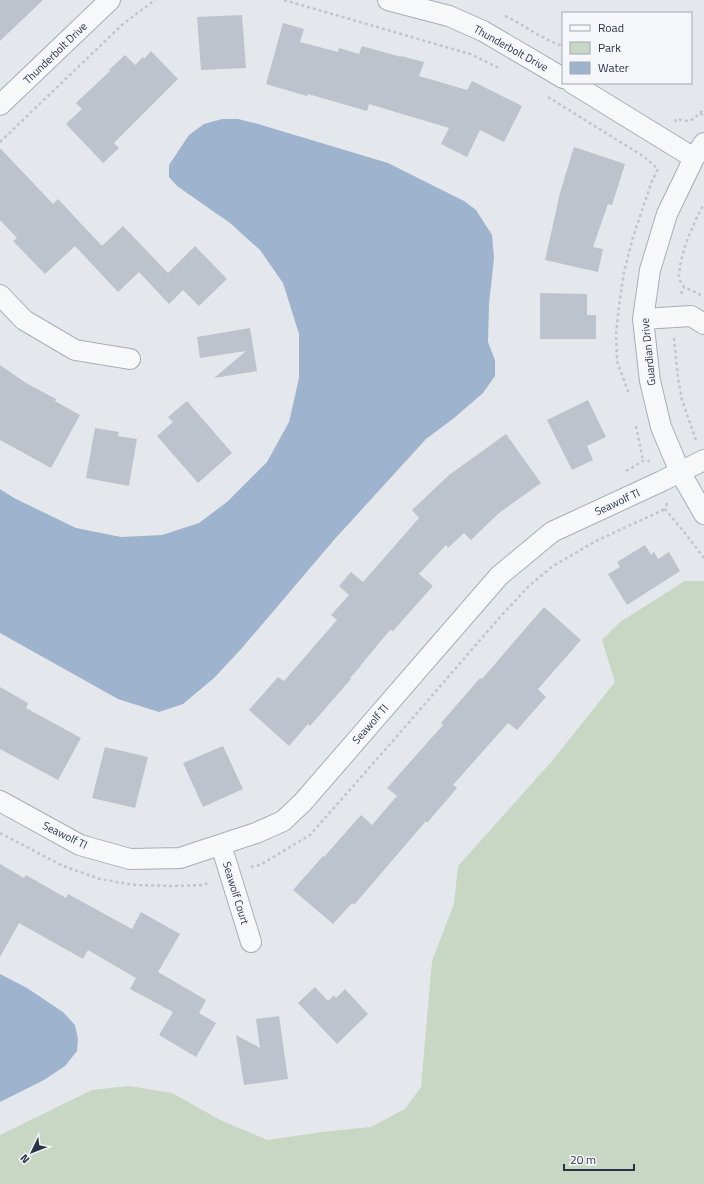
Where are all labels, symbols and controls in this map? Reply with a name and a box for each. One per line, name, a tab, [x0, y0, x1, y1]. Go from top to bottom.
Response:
legend	[562, 12, 692, 84]
street label: Thunderbolt Drive	[20, 18, 91, 88]
text: Road	[598, 18, 624, 37]
street label: Thunderbolt Drive	[471, 21, 552, 75]
text: Park	[598, 38, 621, 57]
text: Water	[598, 58, 629, 77]
street label: Guardian Drive	[636, 317, 660, 387]
street label: Seawolf Tl	[592, 485, 642, 519]
street label: Seawolf Tl	[348, 701, 392, 747]
street label: Seawolf Tl	[40, 817, 90, 853]
street label: Seawolf Court	[219, 860, 253, 927]
north arrow	[12, 1132, 52, 1172]
scale bar	[564, 1146, 634, 1172]
text: 20 m	[570, 1150, 596, 1169]
text: N	[16, 1151, 33, 1167]

